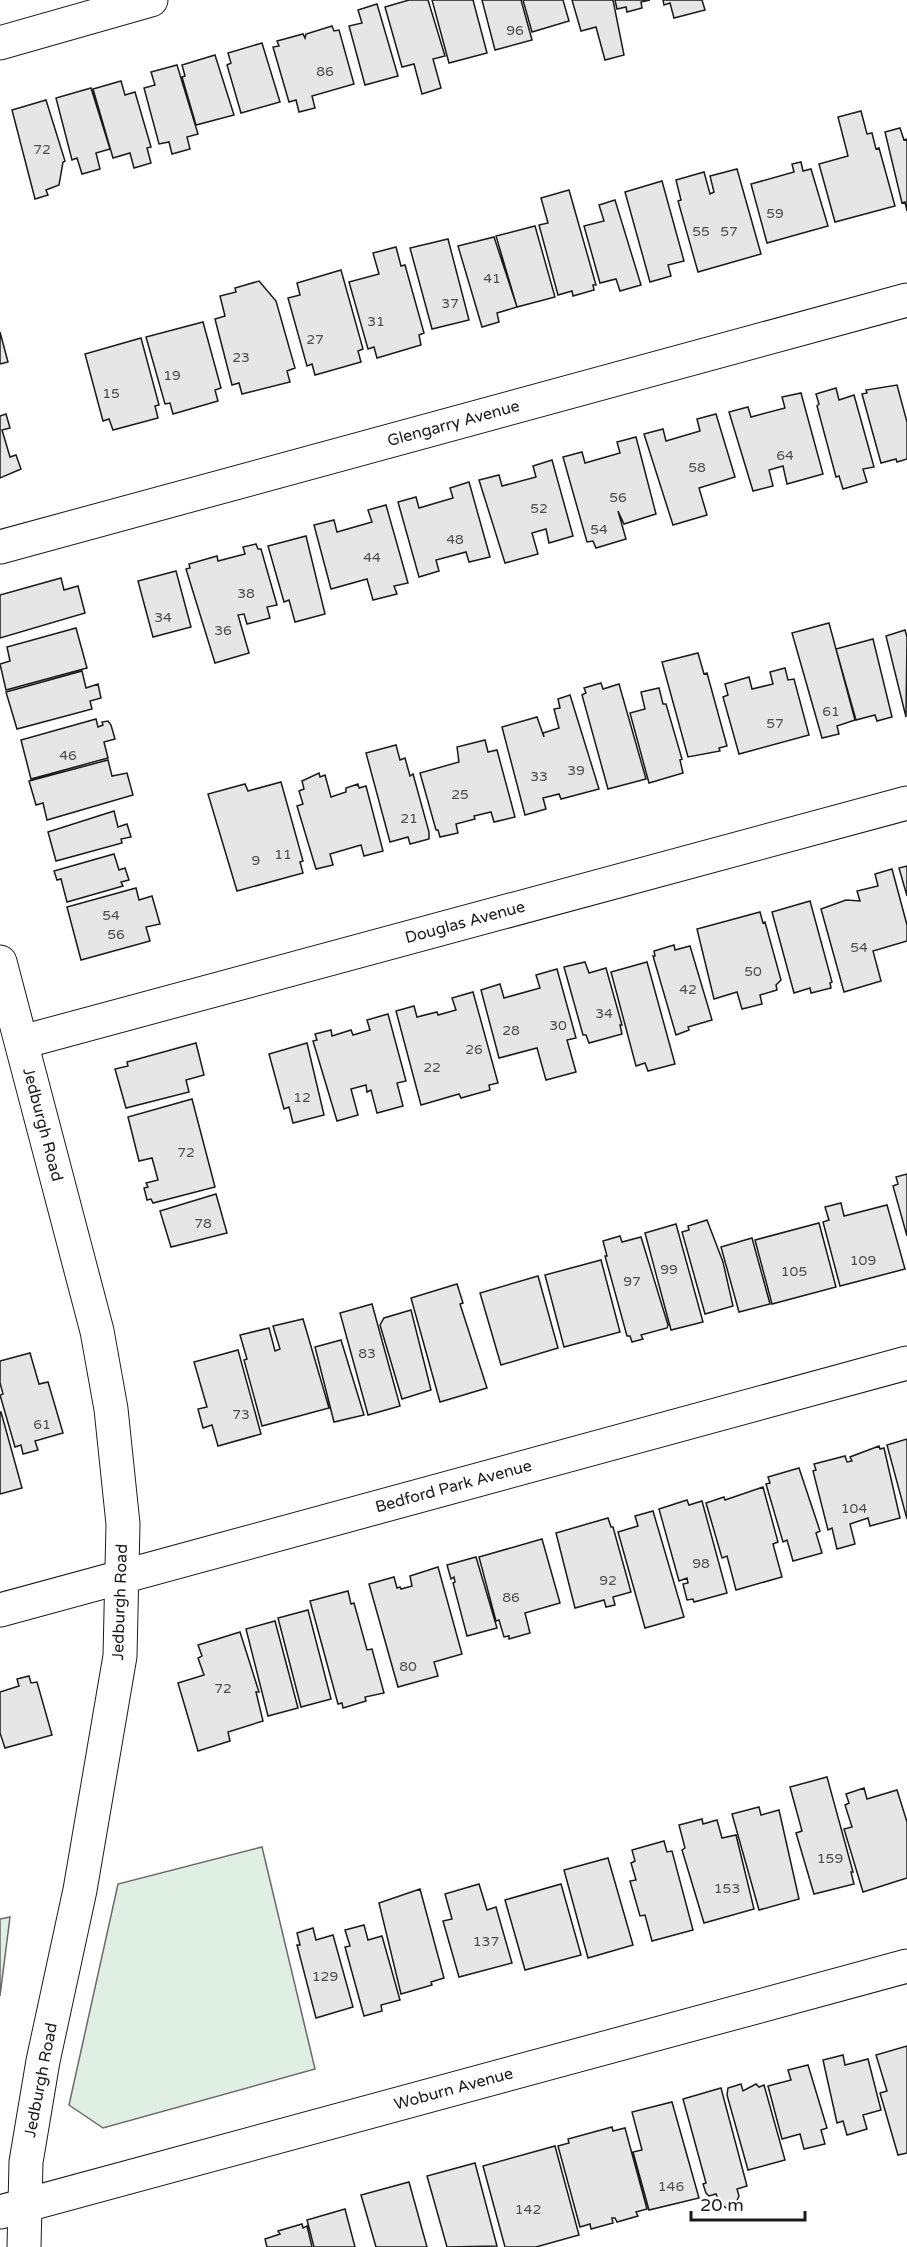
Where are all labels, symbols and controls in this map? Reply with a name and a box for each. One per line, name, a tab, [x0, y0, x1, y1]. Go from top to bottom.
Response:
house number: 96	[506, 22, 524, 39]
house number: 86	[316, 63, 334, 80]
house number: 72	[33, 141, 51, 158]
house number: 59	[766, 205, 784, 222]
house number: 55	[692, 223, 710, 240]
house number: 57	[720, 223, 738, 240]
house number: 41	[483, 270, 501, 287]
house number: 37	[441, 295, 459, 312]
house number: 31	[367, 313, 385, 330]
house number: 27	[306, 331, 324, 348]
house number: 23	[232, 349, 250, 366]
house number: 19	[163, 367, 181, 384]
house number: 15	[102, 385, 120, 402]
street label: Glengarry Avenue	[385, 396, 522, 451]
house number: 64	[776, 447, 794, 464]
house number: 58	[688, 459, 706, 476]
house number: 56	[609, 489, 627, 506]
house number: 52	[530, 500, 548, 517]
house number: 54	[590, 521, 608, 538]
house number: 48	[446, 531, 464, 548]
house number: 44	[363, 549, 381, 566]
house number: 38	[237, 585, 255, 602]
house number: 34	[154, 609, 172, 626]
house number: 36	[214, 622, 232, 639]
house number: 61	[822, 703, 840, 720]
house number: 57	[766, 715, 784, 732]
house number: 46	[59, 747, 77, 764]
house number: 39	[567, 762, 585, 779]
house number: 33	[530, 768, 548, 785]
house number: 25	[451, 786, 469, 803]
house number: 21	[400, 810, 418, 827]
house number: 11	[274, 846, 292, 863]
house number: 9	[252, 852, 260, 869]
street label: Douglas Avenue	[403, 897, 527, 948]
house number: 54	[102, 907, 120, 924]
house number: 56	[107, 926, 125, 943]
house number: 54	[850, 939, 868, 956]
house number: 50	[744, 963, 762, 980]
house number: 42	[679, 981, 697, 998]
house number: 34	[595, 1005, 613, 1022]
house number: 30	[549, 1017, 567, 1034]
house number: 28	[502, 1022, 520, 1039]
house number: 26	[465, 1041, 483, 1058]
house number: 22	[423, 1059, 441, 1076]
street label: Jedburgh Road	[18, 1066, 67, 1183]
house number: 12	[293, 1089, 311, 1106]
house number: 72	[177, 1144, 195, 1161]
house number: 78	[194, 1215, 212, 1232]
house number: 109	[850, 1252, 876, 1269]
house number: 99	[660, 1261, 678, 1278]
house number: 105	[781, 1263, 807, 1280]
house number: 97	[623, 1273, 641, 1290]
house number: 83	[358, 1345, 376, 1362]
house number: 73	[232, 1406, 250, 1423]
house number: 61	[33, 1416, 51, 1433]
street label: Bedford Park Avenue	[373, 1456, 534, 1517]
house number: 104	[841, 1500, 867, 1517]
street label: Jedburgh Road	[108, 1543, 132, 1661]
house number: 98	[692, 1555, 710, 1572]
house number: 92	[599, 1572, 617, 1589]
house number: 86	[502, 1589, 520, 1606]
house number: 80	[399, 1658, 417, 1675]
house number: 72	[214, 1680, 232, 1697]
house number: 159	[817, 1850, 843, 1867]
house number: 153	[714, 1880, 740, 1897]
house number: 137	[473, 1933, 499, 1950]
house number: 129	[312, 1968, 338, 1985]
street label: Jedburgh Road	[20, 2021, 62, 2139]
street label: Woburn Avenue	[392, 2063, 515, 2115]
house number: 146	[658, 2178, 684, 2195]
scale bar	[691, 2184, 805, 2222]
text: 20 m	[700, 2194, 744, 2216]
house number: 142	[515, 2201, 541, 2218]

